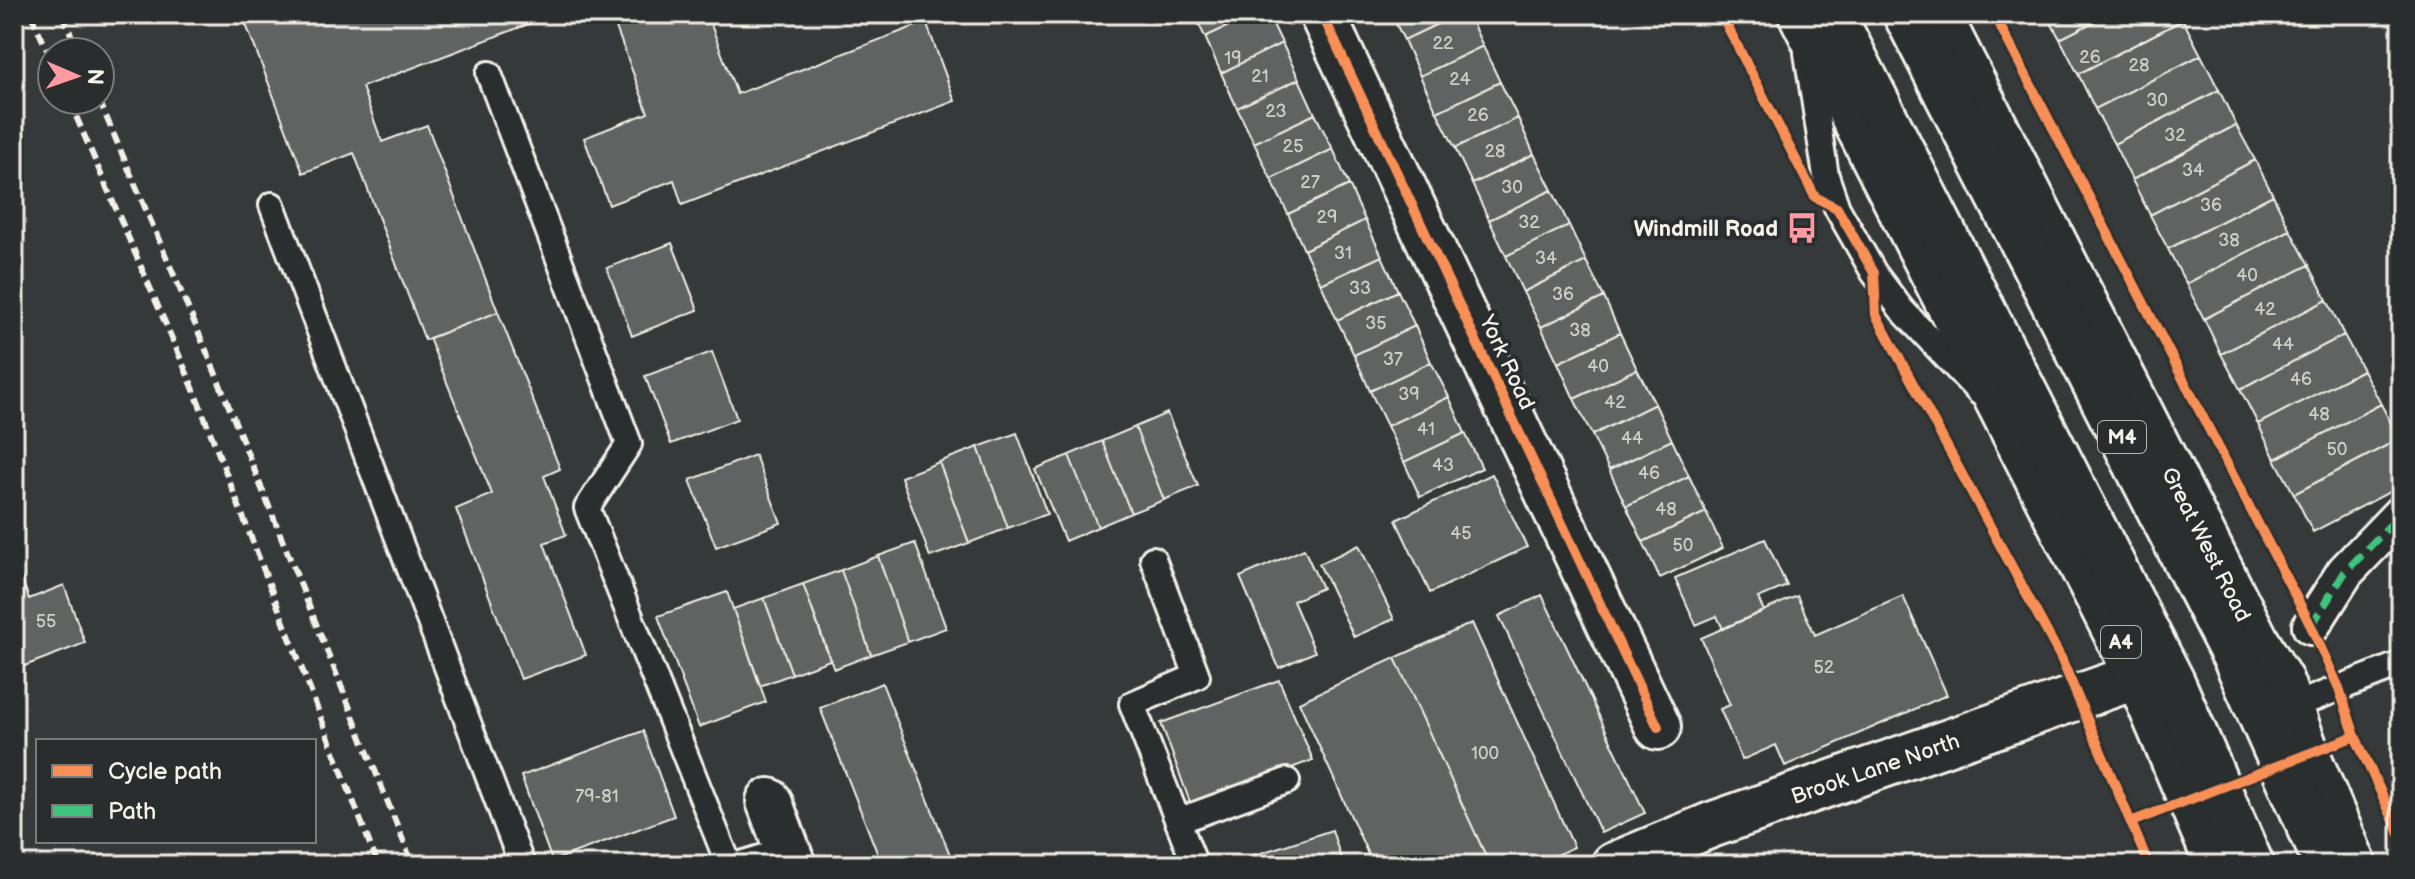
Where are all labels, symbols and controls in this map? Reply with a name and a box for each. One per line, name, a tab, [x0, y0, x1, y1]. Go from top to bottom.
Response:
house number: 22	[1432, 33, 1454, 54]
north arrow	[36, 36, 116, 116]
house number: 26	[2079, 47, 2101, 68]
house number: 19	[1224, 48, 1242, 69]
house number: 28	[2128, 55, 2150, 76]
house number: 21	[1251, 66, 1269, 87]
text: N	[81, 68, 108, 85]
house number: 24	[1449, 69, 1471, 90]
house number: 30	[2146, 90, 2168, 111]
house number: 23	[1265, 101, 1287, 122]
house number: 26	[1467, 105, 1489, 126]
house number: 32	[2164, 125, 2186, 146]
house number: 25	[1283, 136, 1303, 157]
house number: 28	[1484, 141, 1506, 162]
house number: 34	[2182, 160, 2204, 181]
house number: 27	[1300, 172, 1320, 193]
house number: 30	[1501, 177, 1523, 198]
house number: 36	[2200, 195, 2222, 216]
house number: 29	[1316, 207, 1338, 228]
bus stop icon: Windmill Road	[1785, 211, 1819, 245]
house number: 32	[1518, 212, 1540, 233]
place label: Windmill Road	[1634, 216, 1778, 243]
house number: 38	[2218, 230, 2240, 251]
house number: 31	[1334, 243, 1352, 264]
house number: 34	[1535, 248, 1557, 269]
house number: 40	[2236, 265, 2258, 286]
house number: 33	[1349, 278, 1371, 299]
house number: 36	[1552, 284, 1574, 305]
house number: 42	[2254, 299, 2276, 320]
street label: York Road	[1473, 310, 1540, 414]
house number: 35	[1365, 313, 1387, 334]
house number: 38	[1569, 320, 1591, 341]
house number: 44	[2272, 334, 2294, 355]
house number: 37	[1383, 349, 1403, 370]
house number: 40	[1587, 356, 1609, 377]
house number: 46	[2290, 369, 2312, 390]
house number: 39	[1398, 384, 1420, 405]
house number: 42	[1604, 392, 1626, 413]
house number: 48	[2308, 404, 2330, 425]
house number: 41	[1417, 419, 1435, 440]
road number: M4	[2098, 421, 2146, 453]
house number: 44	[1621, 428, 1643, 449]
house number: 50	[2327, 439, 2347, 460]
house number: 43	[1432, 455, 1454, 476]
house number: 46	[1638, 463, 1660, 484]
street label: Great West Road	[2155, 463, 2256, 627]
house number: 48	[1655, 499, 1677, 520]
house number: 45	[1450, 523, 1472, 544]
house number: 50	[1673, 535, 1693, 556]
house number: 55	[36, 611, 56, 632]
road number: A4	[2101, 626, 2141, 658]
house number: 52	[1814, 657, 1835, 678]
street label: Brook Lane North	[1788, 728, 1963, 811]
legend	[36, 739, 316, 843]
house number: 100	[1471, 743, 1499, 764]
text: Cycle path	[108, 757, 222, 786]
house number: 79-81	[575, 786, 619, 807]
text: Path	[108, 797, 156, 826]

